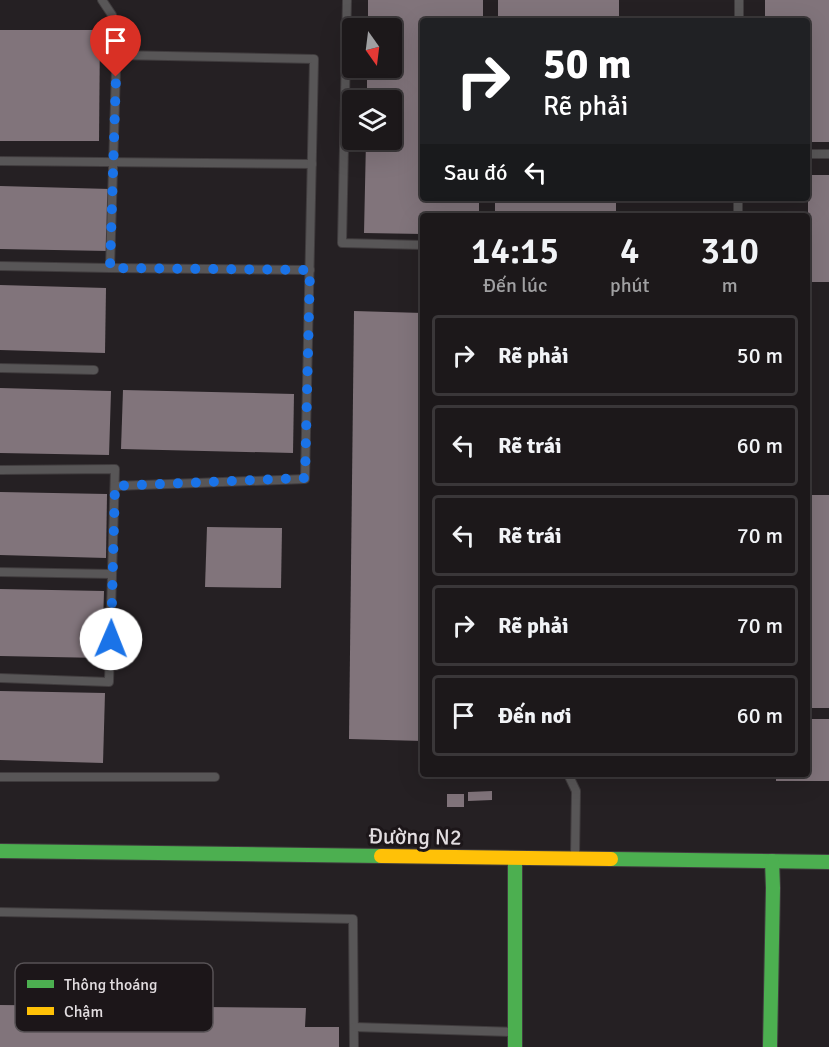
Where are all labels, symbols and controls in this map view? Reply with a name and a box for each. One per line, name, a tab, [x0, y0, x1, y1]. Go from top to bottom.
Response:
pin	[90, 15, 141, 77]
north arrow	[342, 18, 402, 78]
map controls	[342, 18, 402, 150]
icon: arrive	[99, 24, 132, 57]
text: 50 m	[543, 39, 632, 90]
icon: right	[444, 42, 522, 120]
button: layers	[342, 90, 402, 150]
text: Rẽ phải	[543, 90, 628, 123]
icon: left	[519, 156, 552, 189]
text: Sau đó	[444, 159, 507, 186]
text: 14:15	[471, 229, 559, 274]
text: 4	[620, 229, 640, 274]
text: 310	[701, 229, 759, 274]
text: Đến lúc	[483, 273, 547, 298]
text: phút	[610, 273, 650, 298]
text: m	[722, 273, 738, 298]
icon: right	[447, 339, 480, 372]
text: Rẽ phải	[498, 342, 569, 369]
text: 50 m	[737, 342, 783, 369]
icon: left	[447, 429, 480, 462]
text: Rẽ trái	[498, 432, 562, 459]
text: 60 m	[737, 432, 783, 459]
icon: left	[447, 519, 480, 552]
text: Rẽ trái	[498, 522, 562, 549]
text: 70 m	[737, 522, 783, 549]
position arrow	[79, 607, 143, 671]
icon: right	[447, 609, 480, 642]
text: Rẽ phải	[498, 612, 569, 639]
text: 70 m	[737, 612, 783, 639]
icon: arrive	[447, 699, 480, 732]
text: Đến nơi	[498, 702, 572, 729]
text: 60 m	[737, 702, 783, 729]
street label: Đường N2	[368, 822, 462, 851]
legend	[15, 963, 213, 1032]
text: Thông thoáng	[64, 975, 158, 995]
text: Chậm	[64, 1002, 103, 1022]

